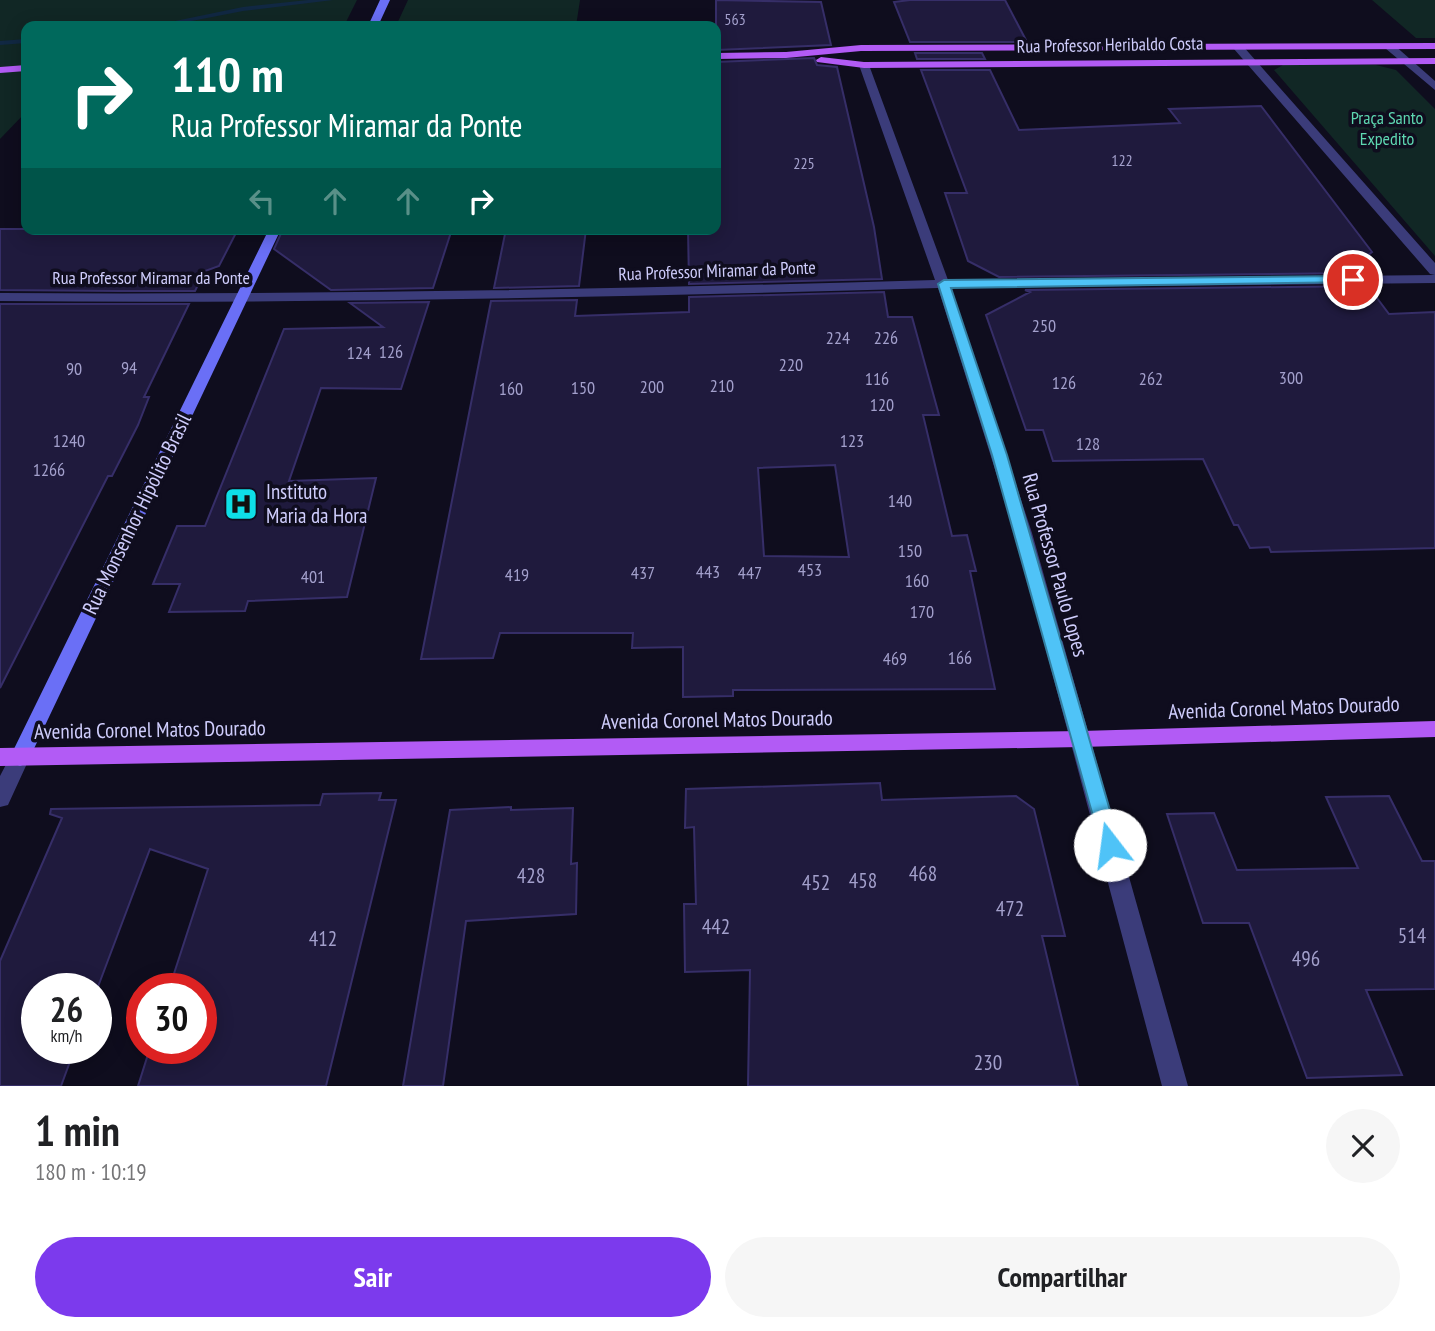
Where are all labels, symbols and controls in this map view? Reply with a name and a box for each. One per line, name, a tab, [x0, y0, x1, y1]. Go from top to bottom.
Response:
house number: 563	[724, 9, 746, 29]
street label: Rua Professor Heribaldo Costa	[1017, 31, 1203, 58]
text: 110 m	[171, 42, 284, 106]
icon: right	[56, 49, 147, 140]
text: Rua Professor Miramar da Ponte	[171, 104, 523, 146]
park label: Praça Santo Expedito	[1351, 106, 1424, 150]
house number: 122	[1111, 150, 1133, 170]
house number: 225	[793, 153, 815, 173]
icon: left	[243, 182, 281, 220]
icon: ahead	[316, 182, 354, 220]
icon: ahead	[389, 182, 427, 220]
icon: right	[462, 182, 500, 220]
pin	[1323, 250, 1383, 310]
street label: Rua Professor Miramar da Ponte	[618, 256, 816, 285]
icon: arrive	[1334, 261, 1372, 299]
street label: Rua Professor Miramar da Ponte	[52, 266, 250, 289]
house number: 250	[1032, 314, 1056, 337]
house number: 224	[826, 326, 850, 349]
house number: 226	[874, 326, 898, 349]
house number: 126	[379, 340, 403, 363]
house number: 124	[347, 341, 371, 364]
house number: 220	[779, 353, 803, 376]
house number: 94	[121, 356, 137, 379]
house number: 90	[66, 357, 82, 380]
house number: 300	[1279, 366, 1303, 389]
house number: 116	[865, 367, 889, 390]
house number: 262	[1139, 367, 1163, 390]
house number: 126	[1052, 371, 1076, 394]
house number: 210	[710, 374, 734, 397]
house number: 200	[640, 375, 664, 398]
house number: 150	[571, 376, 595, 399]
house number: 160	[499, 377, 523, 400]
house number: 120	[870, 393, 894, 416]
street label: Rua Monsenhor Hipólito Brasil	[76, 409, 197, 619]
house number: 1240	[53, 429, 85, 452]
house number: 123	[840, 429, 864, 452]
house number: 128	[1076, 432, 1100, 455]
house number: 1266	[33, 458, 65, 481]
street label: Rua Professor Paulo Lopes	[1016, 470, 1095, 660]
place label: Instituto Maria da Hora	[266, 478, 367, 529]
hospital icon: Instituto Maria da Hora	[222, 485, 260, 523]
house number: 140	[888, 489, 912, 512]
house number: 150	[898, 539, 922, 562]
house number: 453	[798, 558, 822, 581]
house number: 443	[696, 560, 720, 583]
house number: 437	[631, 561, 655, 584]
house number: 447	[738, 561, 762, 584]
house number: 419	[505, 563, 529, 586]
house number: 401	[301, 565, 325, 588]
house number: 160	[905, 569, 929, 592]
house number: 170	[910, 600, 934, 623]
house number: 166	[948, 646, 972, 669]
house number: 469	[883, 647, 907, 670]
street label: Avenida Coronel Matos Dourado	[1168, 690, 1400, 725]
street label: Avenida Coronel Matos Dourado	[601, 704, 833, 735]
street label: Avenida Coronel Matos Dourado	[34, 714, 266, 745]
position arrow	[1073, 808, 1147, 882]
house number: 468	[909, 860, 937, 887]
house number: 428	[517, 862, 545, 889]
house number: 458	[849, 867, 877, 894]
house number: 452	[802, 869, 830, 896]
house number: 472	[996, 895, 1024, 922]
house number: 442	[702, 913, 730, 940]
house number: 514	[1398, 922, 1427, 949]
house number: 412	[309, 925, 337, 952]
house number: 496	[1292, 945, 1320, 972]
speed limit sign: 30	[126, 973, 217, 1064]
text: 26	[50, 986, 83, 1032]
text: km/h	[51, 1024, 82, 1047]
house number: 230	[974, 1049, 1002, 1076]
text: 1 min	[35, 1103, 120, 1158]
button: close	[1326, 1109, 1400, 1183]
text: 180 m · 10:19	[35, 1157, 147, 1186]
button: Sair	[35, 1237, 711, 1317]
button: Compartilhar	[725, 1237, 1400, 1317]

